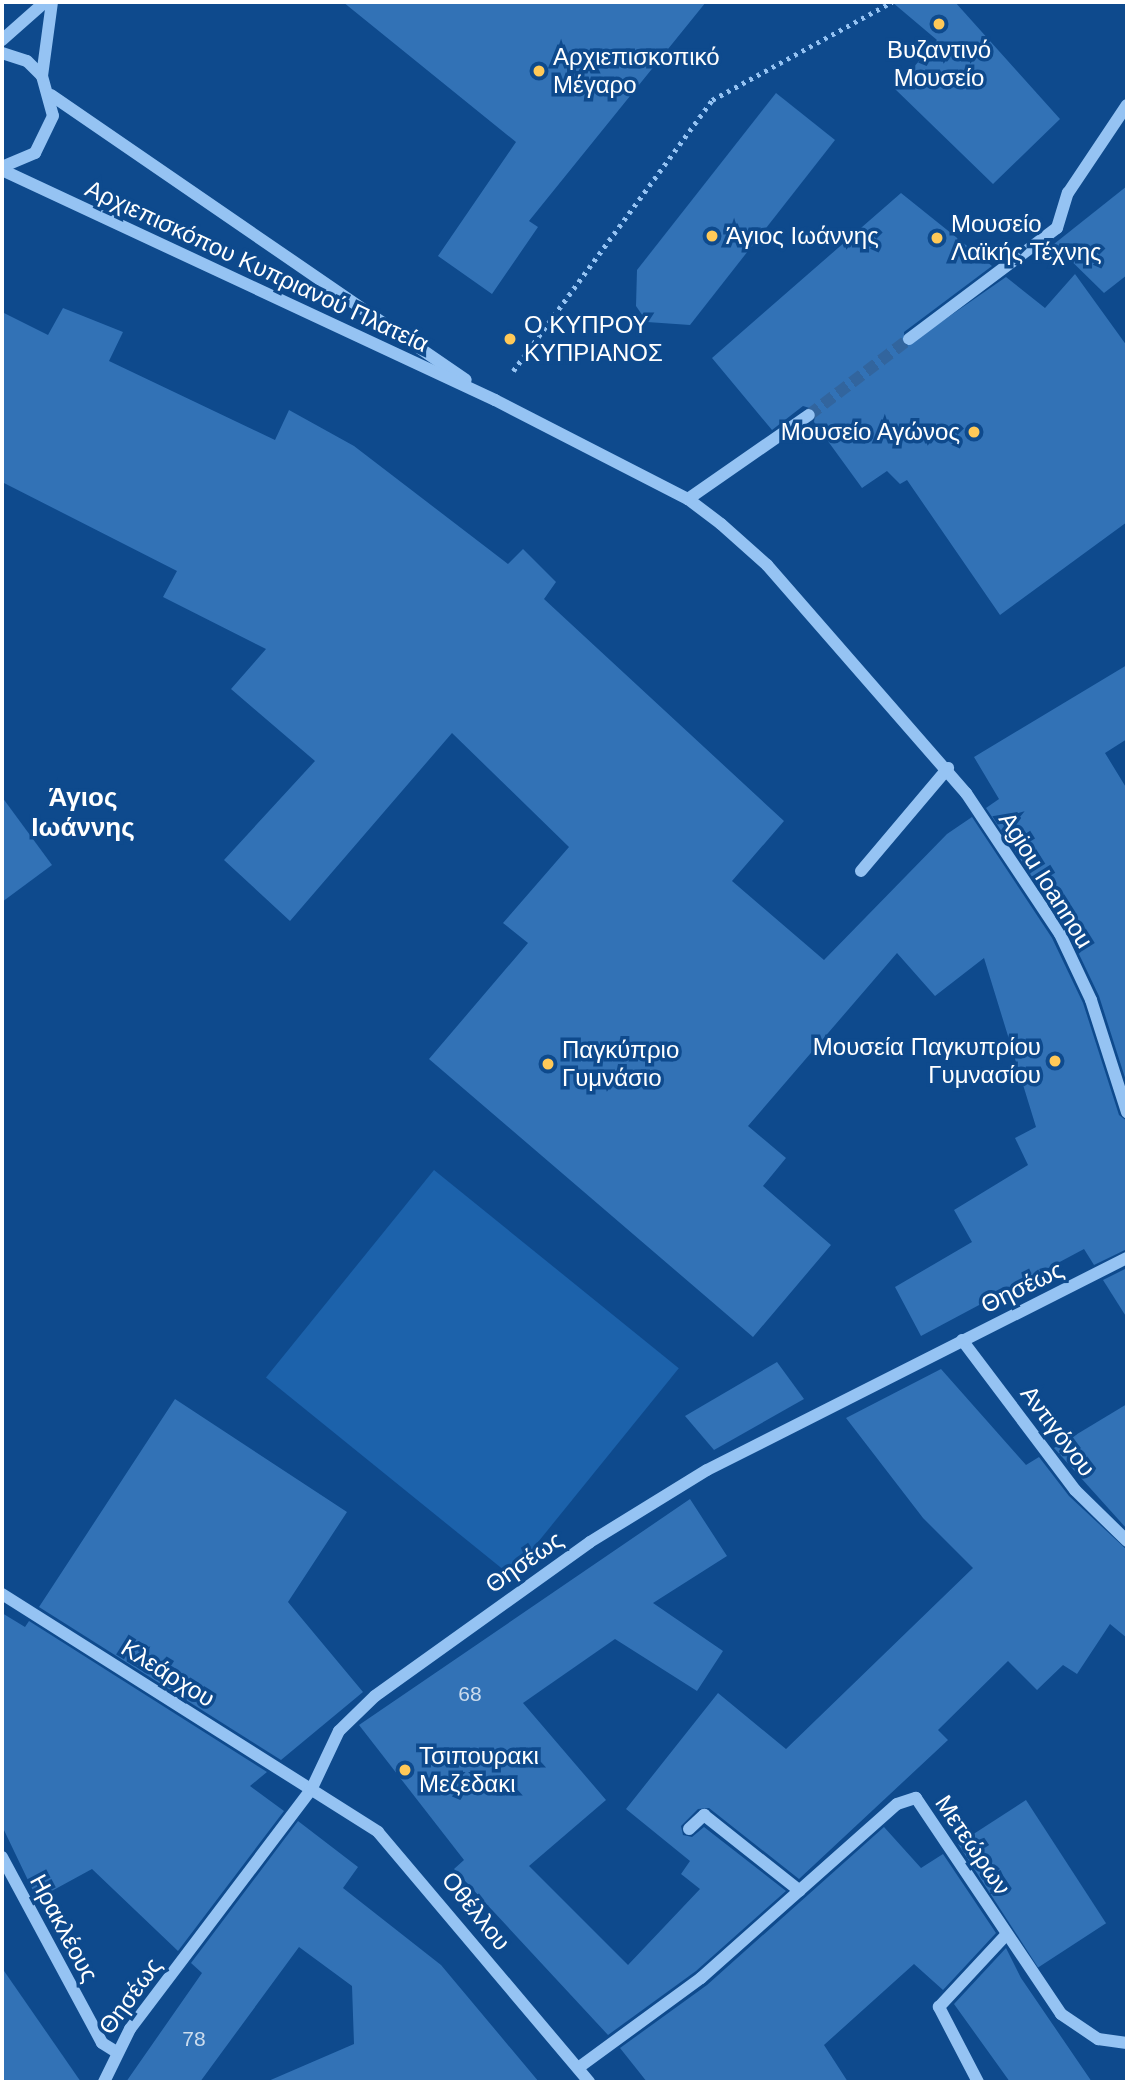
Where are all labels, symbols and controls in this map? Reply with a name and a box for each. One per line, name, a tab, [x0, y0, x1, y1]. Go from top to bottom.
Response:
marker: Βυζαντινό Μουσείο	[931, 16, 947, 32]
place label: Βυζαντινό Μουσείο	[887, 36, 991, 92]
place label: Αρχιεπισκοπικό Μέγαρο	[553, 43, 720, 99]
marker: Αρχιεπισκοπικό Μέγαρο	[531, 63, 547, 79]
street label: Αρχιεπισκόπου Κυπριανού Πλατεία	[81, 174, 433, 358]
place label: Μουσείο Λαϊκής Τέχνης	[951, 210, 1102, 266]
place label: Άγιος Ιωάννης	[726, 222, 879, 250]
marker: Άγιος Ιωάννης	[704, 228, 720, 244]
marker: Μουσείο Λαϊκής Τέχνης	[929, 230, 945, 246]
place label: Ο ΚΥΠΡΟΥ ΚΥΠΡΙΑΝΟΣ	[524, 311, 663, 367]
marker: Ο ΚΥΠΡΟΥ ΚΥΠΡΙΑΝΟΣ	[502, 331, 518, 347]
place label: Μουσείο Αγώνος	[779, 418, 960, 446]
marker: Μουσείο Αγώνος	[966, 424, 982, 440]
district label: Άγιος Ιωάννης	[31, 782, 135, 844]
street label: Agiou Ioannou	[993, 807, 1099, 953]
place label: Μουσεία Παγκυπρίου Γυμνασίου	[813, 1033, 1041, 1089]
place label: Παγκύπριο Γυμνάσιο	[562, 1036, 679, 1092]
marker: Μουσεία Παγκυπρίου Γυμνασίου	[1047, 1053, 1063, 1069]
marker: Παγκύπριο Γυμνάσιο	[540, 1056, 556, 1072]
street label: Θησέως	[976, 1255, 1068, 1319]
street label: Αντιγόνου	[1015, 1380, 1101, 1482]
street label: Θησέως	[480, 1525, 568, 1599]
street label: Κλεάρχου	[116, 1633, 220, 1713]
house number: 68	[458, 1681, 482, 1707]
place label: Τσιπουρακι Μεζεδακι	[419, 1742, 539, 1798]
marker: Τσιπουρακι Μεζεδακι	[397, 1762, 413, 1778]
street label: Μετεώρων	[929, 1790, 1017, 1900]
street label: Οθέλλου	[436, 1866, 516, 1956]
street label: Ηρακλέους	[24, 1869, 104, 1987]
street label: Θησέως	[93, 1952, 167, 2040]
house number: 78	[182, 2026, 206, 2052]

